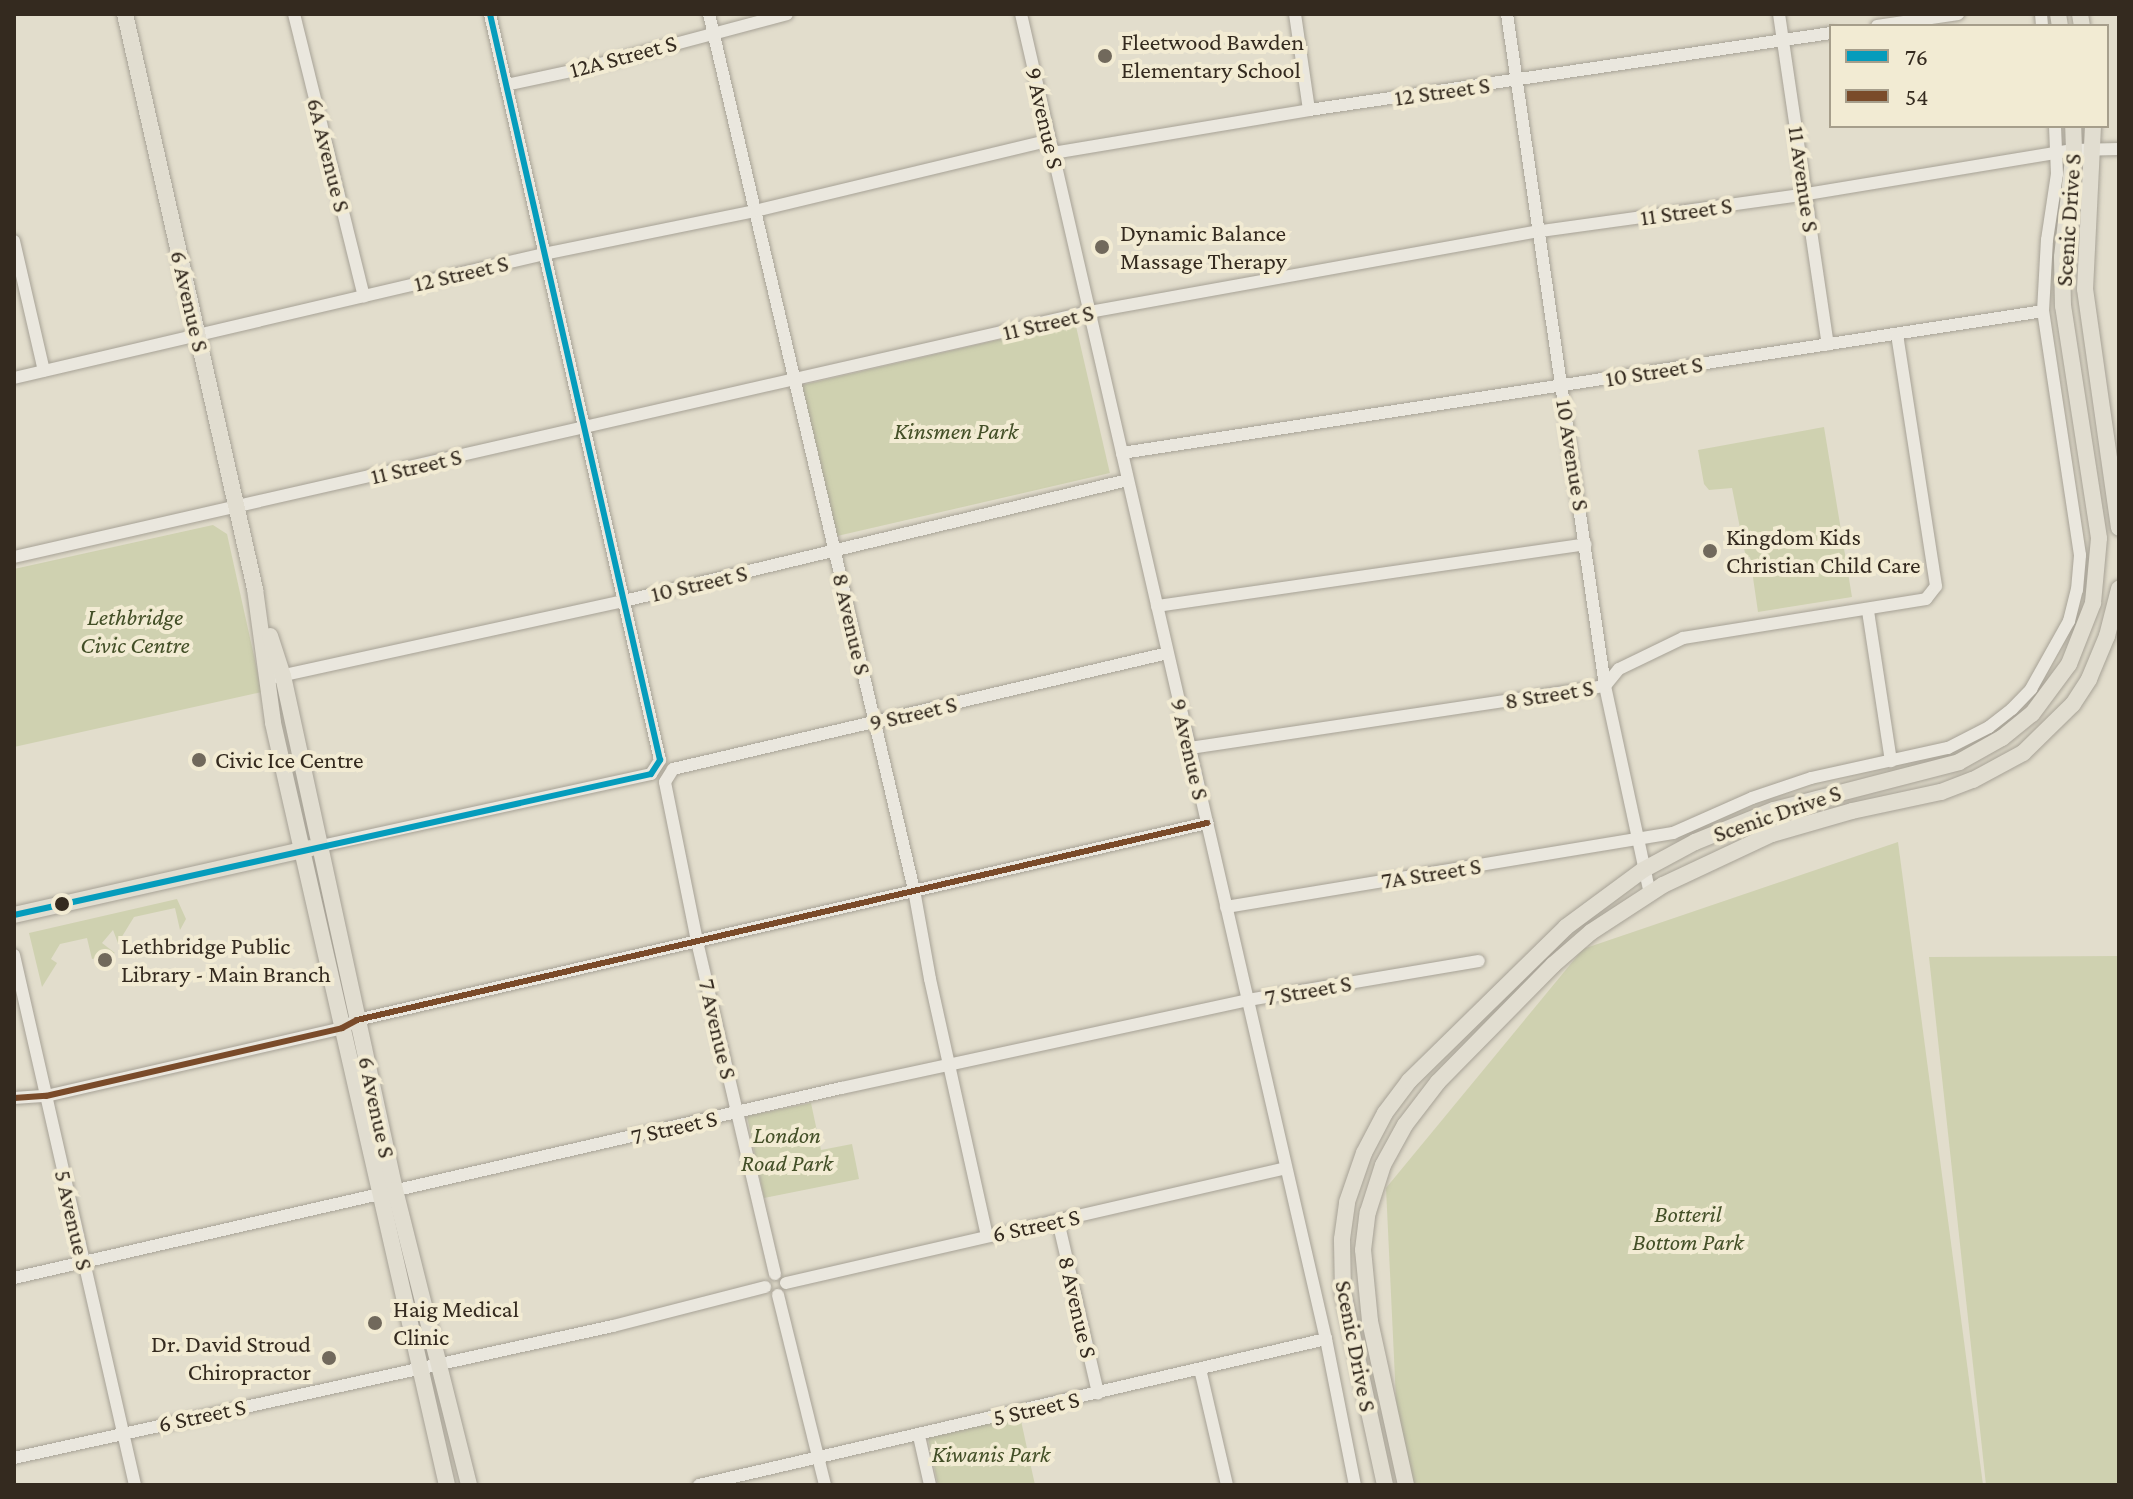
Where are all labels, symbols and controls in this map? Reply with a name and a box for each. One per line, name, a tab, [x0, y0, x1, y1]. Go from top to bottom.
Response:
legend	[1829, 24, 2109, 128]
street label: 12A Street S	[566, 28, 680, 84]
place label: Fleetwood Bawden Elementary School	[1121, 28, 1304, 84]
text: 76	[1905, 43, 1928, 70]
marker: Fleetwood Bawden Elementary School	[1096, 47, 1114, 65]
street label: 9 Avenue S	[1019, 65, 1071, 171]
street label: 12 Street S	[1393, 70, 1491, 112]
text: 54	[1905, 83, 1929, 110]
street label: 6A Avenue S	[301, 95, 357, 215]
street label: 11 Avenue S	[1782, 124, 1826, 234]
street label: Scenic Drive S	[2049, 153, 2087, 287]
street label: 11 Street S	[1638, 190, 1734, 232]
place label: Dynamic Balance Massage Therapy	[1120, 219, 1287, 275]
marker: Dynamic Balance Massage Therapy	[1091, 236, 1113, 258]
street label: 6 Avenue S	[164, 248, 216, 354]
street label: 12 Street S	[411, 248, 511, 298]
street label: 11 Street S	[1000, 298, 1096, 346]
street label: 10 Street S	[1603, 349, 1705, 393]
street label: 10 Avenue S	[1550, 397, 1596, 513]
park label: Kinsmen Park	[894, 417, 1018, 445]
street label: 11 Street S	[368, 442, 464, 490]
place label: Kingdom Kids Christian Child Care	[1726, 523, 1920, 579]
marker: Kingdom Kids Christian Child Care	[1701, 542, 1719, 560]
street label: 10 Street S	[648, 558, 750, 608]
street label: 8 Avenue S	[826, 570, 878, 678]
park label: Lethbridge Civic Centre	[80, 603, 190, 659]
street label: 8 Street S	[1503, 673, 1595, 715]
street label: 9 Street S	[867, 689, 959, 737]
street label: 9 Avenue S	[1164, 696, 1216, 802]
place label: Civic Ice Centre	[215, 746, 363, 774]
marker: Civic Ice Centre	[190, 751, 208, 769]
street label: Scenic Drive S	[1709, 778, 1845, 848]
street label: 7A Street S	[1379, 851, 1483, 895]
unlabelled marker	[54, 896, 70, 912]
place label: Lethbridge Public Library - Main Branch	[121, 932, 331, 988]
marker: Lethbridge Public Library - Main Branch	[96, 951, 114, 969]
street label: 7 Street S	[1262, 968, 1354, 1012]
street label: 7 Avenue S	[692, 976, 744, 1082]
street label: 6 Avenue S	[352, 1054, 402, 1160]
street label: 7 Street S	[628, 1103, 720, 1151]
park label: London Road Park	[741, 1121, 833, 1177]
street label: 5 Avenue S	[48, 1167, 100, 1273]
park label: Botteril Bottom Park	[1632, 1200, 1744, 1256]
street label: 6 Street S	[990, 1202, 1082, 1248]
street label: 8 Avenue S	[1052, 1253, 1104, 1361]
street label: Scenic Drive S	[1329, 1278, 1383, 1414]
place label: Haig Medical Clinic	[393, 1295, 519, 1351]
marker: Haig Medical Clinic	[364, 1312, 386, 1334]
place label: Dr. David Stroud Chiropractor	[151, 1330, 311, 1386]
marker: Dr. David Stroud Chiropractor	[318, 1347, 340, 1369]
street label: 5 Street S	[990, 1384, 1082, 1432]
street label: 6 Street S	[156, 1392, 248, 1438]
park label: Kiwanis Park	[932, 1440, 1050, 1468]

